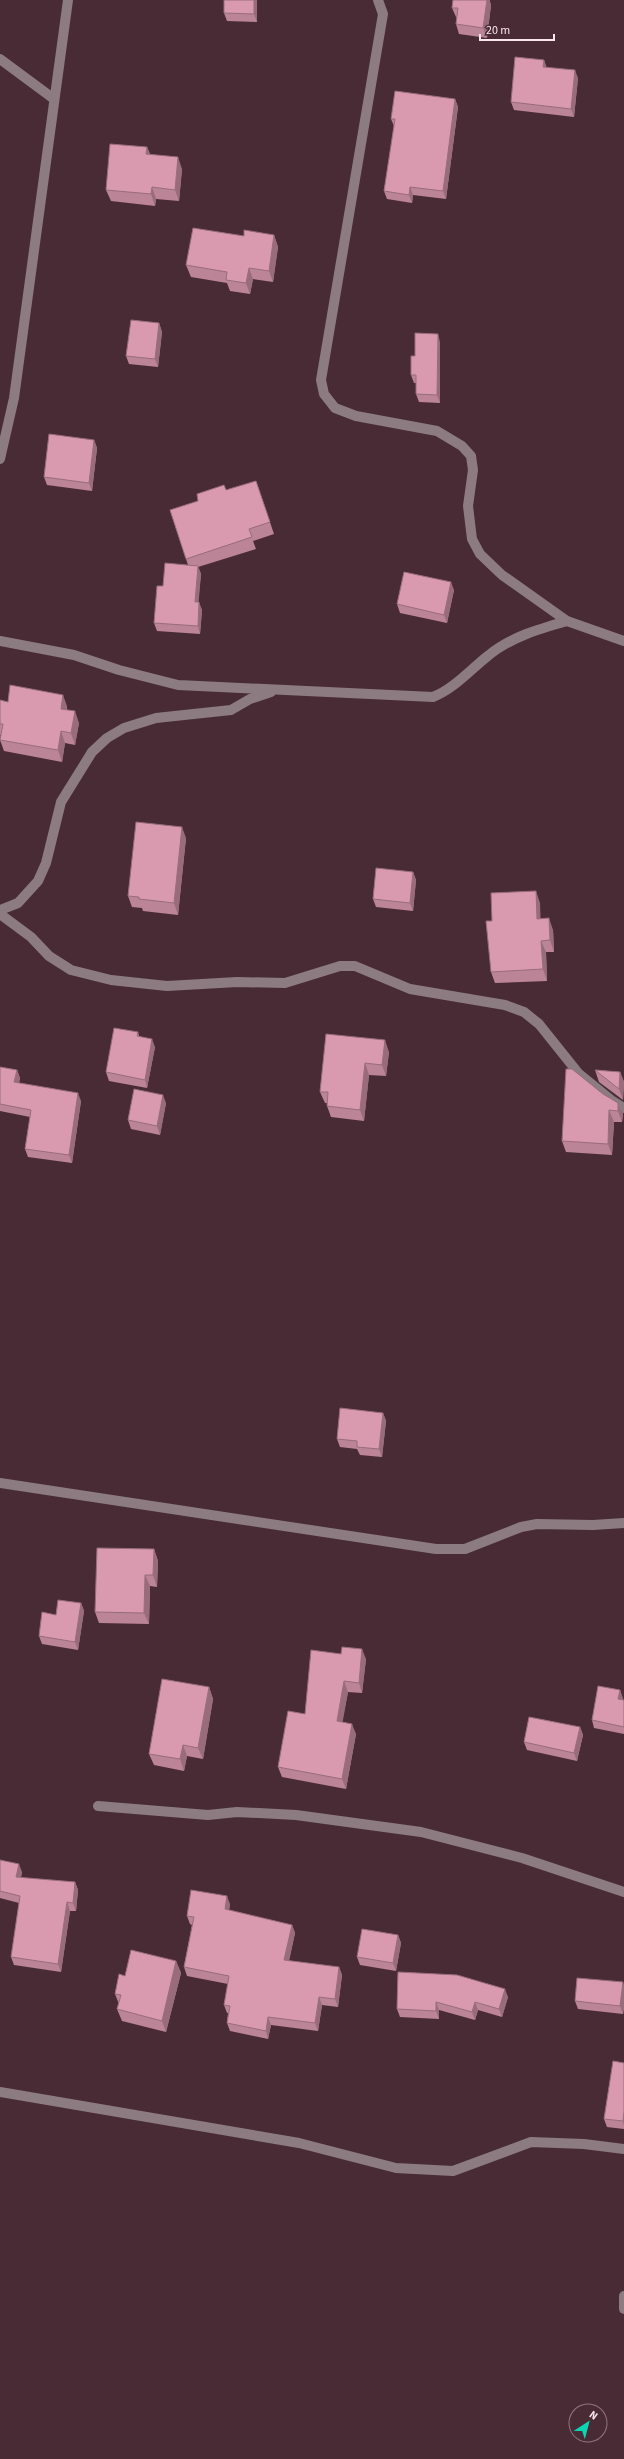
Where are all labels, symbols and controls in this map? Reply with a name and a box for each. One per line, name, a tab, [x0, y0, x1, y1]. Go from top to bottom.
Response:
scale bar	[480, 16, 554, 42]
text: 20 m	[486, 22, 510, 39]
north arrow	[568, 2403, 608, 2443]
text: N	[586, 2407, 601, 2424]

